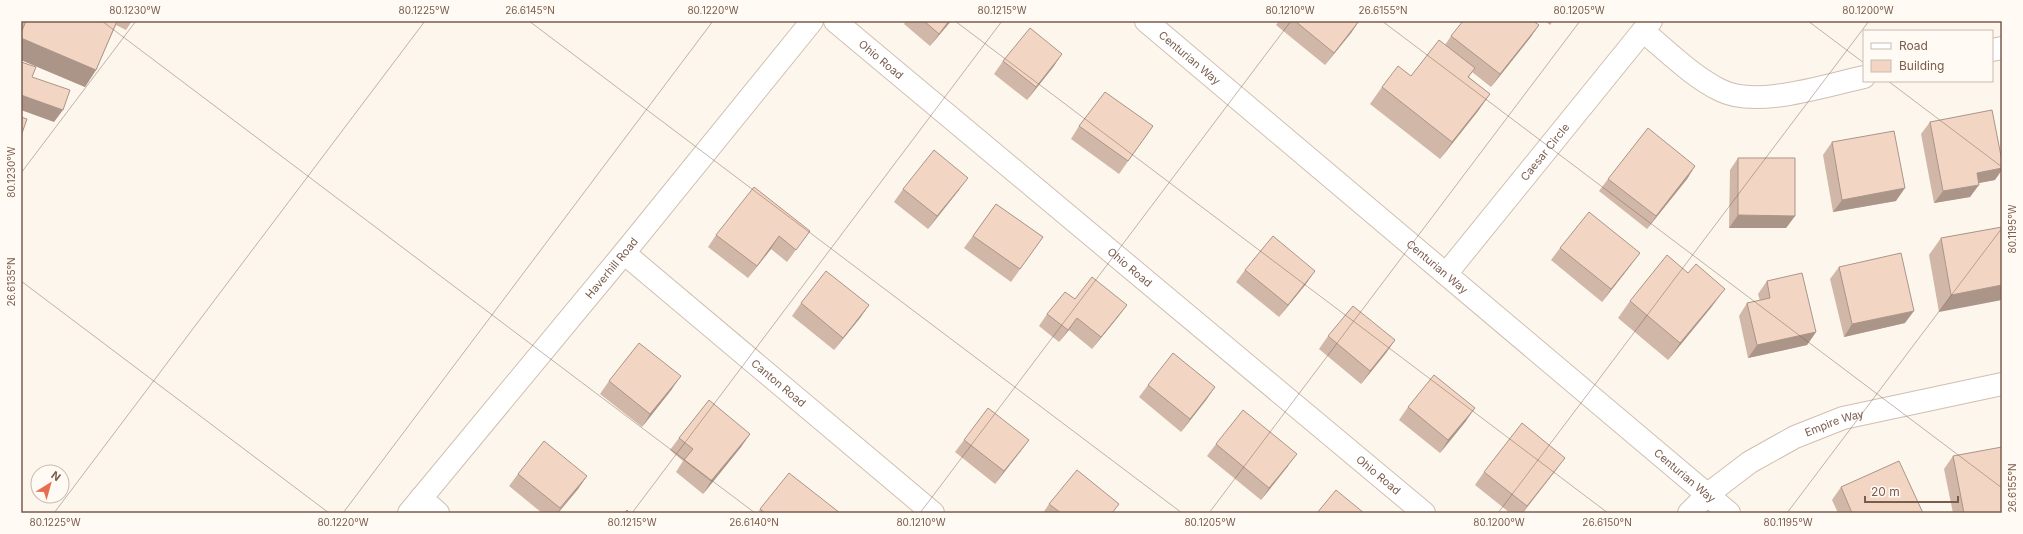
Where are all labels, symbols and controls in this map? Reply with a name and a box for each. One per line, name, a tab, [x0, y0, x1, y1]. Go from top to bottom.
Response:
text: 80.1230°W	[109, 4, 161, 16]
text: 80.1225°W	[398, 4, 450, 16]
text: 26.6145°N	[505, 4, 555, 16]
text: 80.1220°W	[687, 4, 739, 16]
text: 80.1215°W	[978, 4, 1027, 16]
text: 80.1210°W	[1265, 4, 1315, 16]
text: 26.6155°N	[1358, 4, 1408, 16]
text: 80.1205°W	[1553, 4, 1605, 16]
text: 80.1200°W	[1842, 4, 1894, 16]
street label: Centurian Way	[1156, 28, 1223, 88]
legend	[1863, 30, 1993, 82]
street label: Ohio Road	[856, 37, 906, 82]
text: Road	[1899, 38, 1928, 53]
text: Building	[1899, 58, 1944, 73]
street label: Caesar Circle	[1517, 120, 1572, 184]
text: 80.1230°W	[5, 146, 17, 198]
text: 80.1195°W	[2006, 204, 2018, 254]
street label: Haverhill Road	[582, 234, 641, 301]
street label: Centurian Way	[1403, 237, 1471, 297]
street label: Ohio Road	[1105, 245, 1155, 290]
text: 26.6135°N	[5, 257, 17, 307]
street label: Canton Road	[748, 356, 809, 410]
street label: Empire Way	[1803, 407, 1865, 439]
street label: Centurian Way	[1651, 446, 1718, 506]
street label: Ohio Road	[1353, 452, 1404, 498]
text: 26.6155°N	[2006, 463, 2018, 513]
north arrow	[30, 464, 70, 504]
text: N	[48, 468, 64, 484]
scale bar	[1865, 478, 1958, 504]
text: 20 m	[1871, 484, 1900, 499]
text: 80.1225°W	[29, 516, 81, 528]
text: 80.1220°W	[317, 516, 369, 528]
text: 80.1215°W	[608, 516, 657, 528]
text: 26.6140°N	[729, 516, 779, 528]
text: 80.1210°W	[896, 516, 946, 528]
text: 80.1205°W	[1184, 516, 1236, 528]
text: 80.1200°W	[1473, 516, 1525, 528]
text: 26.6150°N	[1582, 516, 1632, 528]
text: 80.1195°W	[1763, 516, 1813, 528]

